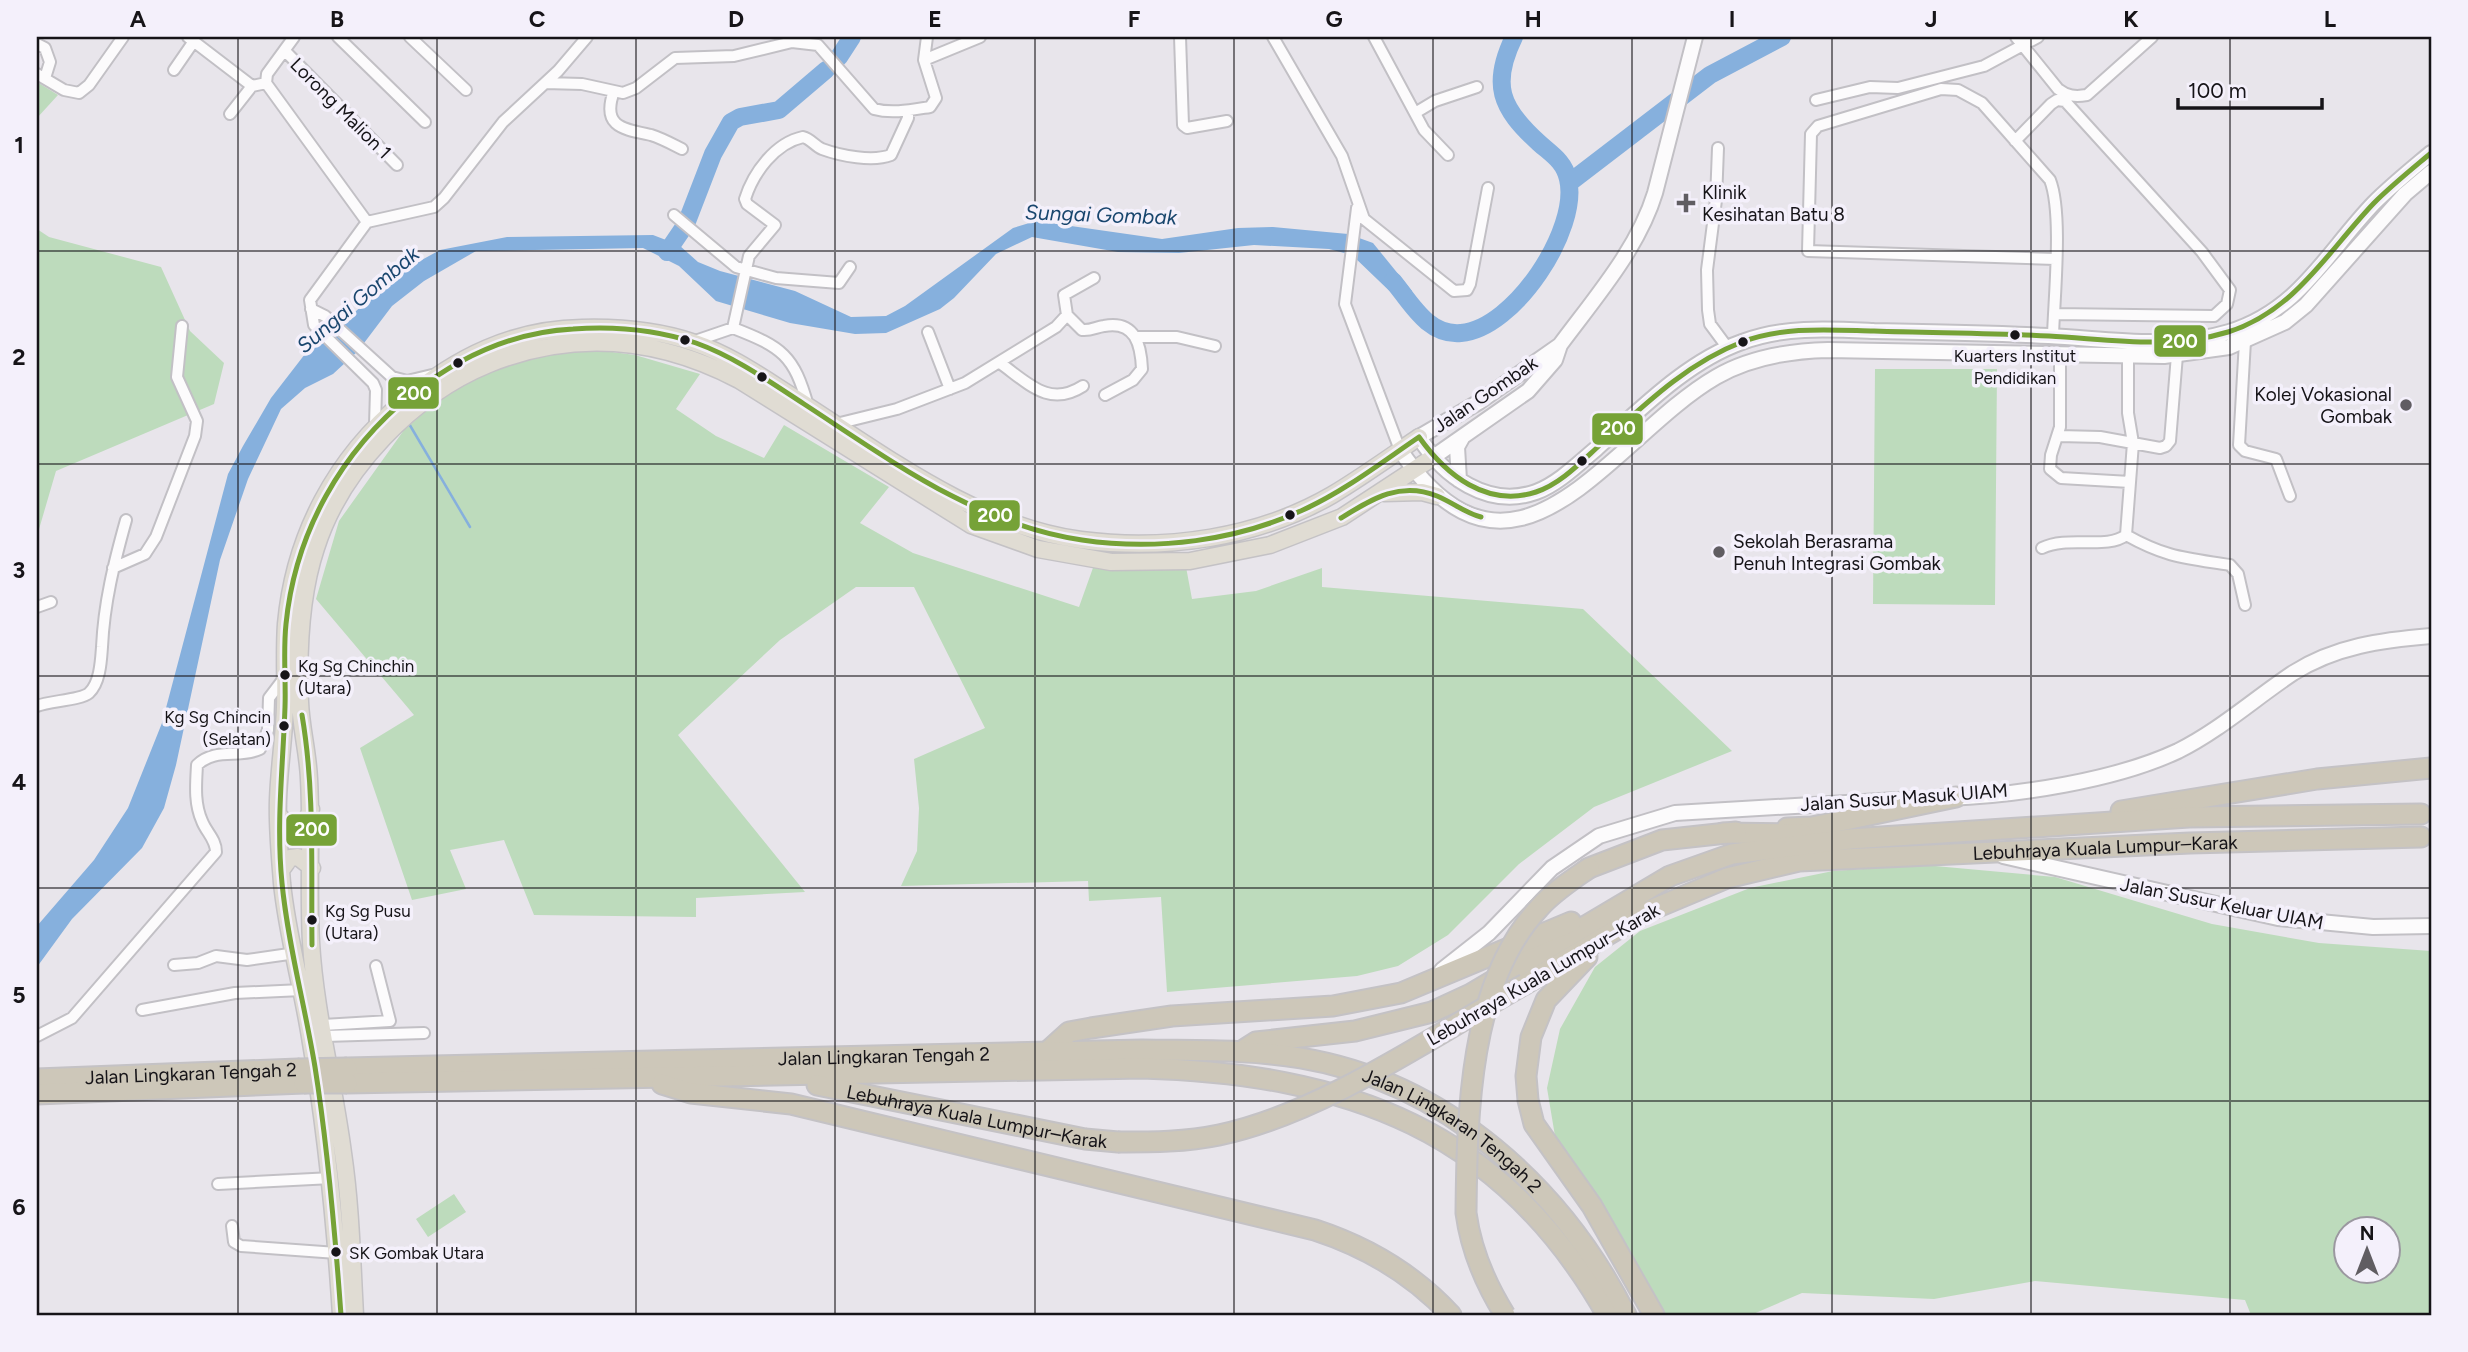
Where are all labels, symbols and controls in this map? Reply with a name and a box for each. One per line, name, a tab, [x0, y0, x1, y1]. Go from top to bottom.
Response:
text: A	[130, 5, 147, 33]
text: B	[330, 5, 344, 33]
text: C	[529, 5, 546, 33]
text: D	[728, 5, 744, 33]
text: E	[928, 5, 942, 33]
text: F	[1128, 5, 1141, 33]
text: G	[1325, 5, 1343, 33]
text: H	[1524, 5, 1542, 33]
text: I	[1729, 5, 1735, 33]
text: J	[1925, 5, 1937, 33]
text: K	[2123, 5, 2139, 33]
text: L	[2324, 5, 2336, 33]
street label: Lorong Malion 1	[285, 53, 396, 164]
scale bar	[2178, 66, 2321, 110]
text: 100 m	[2188, 78, 2247, 103]
text: 1	[14, 131, 24, 159]
place label: Klinik Kesihatan Batu 8	[1702, 181, 1845, 226]
marker: Klinik Kesihatan Batu 8	[1676, 193, 1696, 213]
water label: Sungai Gombak	[1025, 199, 1178, 230]
water label: Sungai Gombak	[291, 241, 425, 358]
line badge: 200	[2153, 324, 2207, 358]
marker: Kuarters Institut Pendidikan	[2008, 328, 2022, 342]
text: 200	[2162, 330, 2198, 353]
unlabelled marker	[678, 333, 692, 347]
unlabelled marker	[1736, 335, 1750, 349]
text: 2	[12, 343, 26, 371]
place label: Kuarters Institut Pendidikan	[1954, 346, 2076, 388]
street label: Jalan Gombak	[1429, 351, 1542, 438]
unlabelled marker	[451, 356, 465, 370]
unlabelled marker	[755, 370, 769, 384]
line badge: 200	[387, 376, 440, 410]
text: 200	[396, 382, 432, 405]
place label: Kolej Vokasional Gombak	[2254, 383, 2393, 428]
marker: Kolej Vokasional Gombak	[2398, 397, 2414, 413]
line badge: 200	[1591, 412, 1644, 446]
text: 200	[1600, 417, 1636, 440]
unlabelled marker	[1575, 454, 1589, 468]
line badge: 200	[968, 499, 1021, 532]
text: 200	[977, 504, 1013, 527]
unlabelled marker	[1283, 508, 1297, 522]
place label: Sekolah Berasrama Penuh Integrasi Gombak	[1733, 530, 1942, 575]
marker: Sekolah Berasrama Penuh Integrasi Gombak	[1711, 544, 1727, 560]
text: 3	[13, 556, 25, 584]
place label: Kg Sg Chinchin (Utara)	[298, 656, 414, 698]
marker: Kg Sg Chinchin (Utara)	[278, 668, 292, 682]
place label: Kg Sg Chincin (Selatan)	[164, 707, 271, 749]
marker: Kg Sg Chincin (Selatan)	[277, 719, 291, 733]
text: 4	[12, 768, 26, 796]
street label: Jalan Susur Masuk UIAM	[1799, 779, 2009, 816]
line badge: 200	[285, 813, 338, 847]
text: 200	[294, 818, 330, 841]
street label: Lebuhraya Kuala Lumpur–Karak	[1972, 831, 2239, 865]
street label: Jalan Susur Keluar UIAM	[2118, 873, 2325, 934]
street label: Lebuhraya Kuala Lumpur–Karak	[1423, 898, 1664, 1051]
place label: Kg Sg Pusu (Utara)	[325, 901, 411, 943]
marker: Kg Sg Pusu (Utara)	[305, 913, 319, 927]
text: 5	[12, 981, 26, 1009]
street label: Jalan Lingkaran Tengah 2	[778, 1042, 990, 1070]
street label: Jalan Lingkaran Tengah 2	[85, 1058, 297, 1089]
street label: Jalan Lingkaran Tengah 2	[1359, 1063, 1546, 1198]
street label: Lebuhraya Kuala Lumpur–Karak	[844, 1080, 1109, 1153]
text: 6	[12, 1193, 26, 1221]
north arrow	[2332, 1216, 2402, 1286]
text: N	[2360, 1222, 2374, 1245]
place label: SK Gombak Utara	[349, 1243, 484, 1263]
marker: SK Gombak Utara	[329, 1245, 343, 1259]

